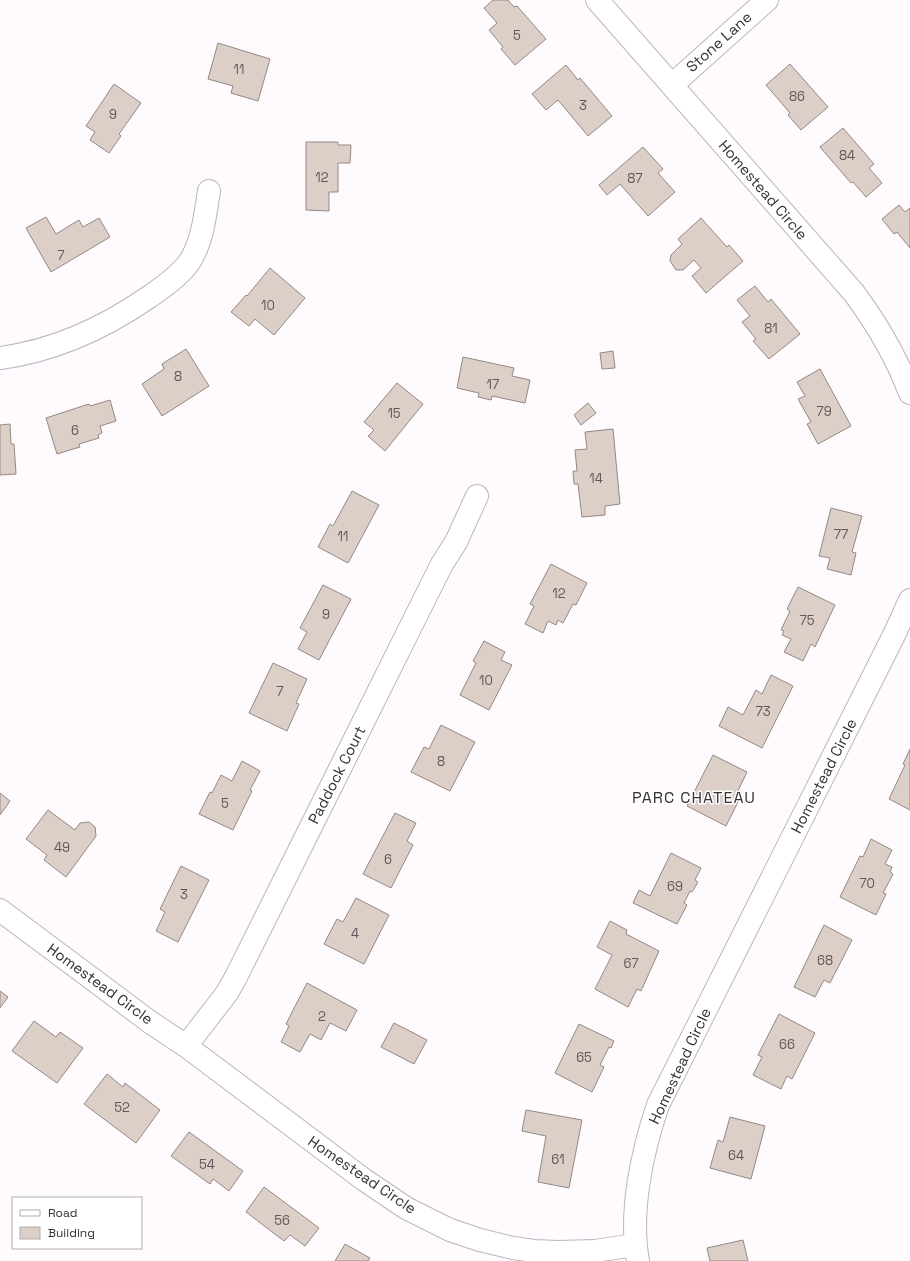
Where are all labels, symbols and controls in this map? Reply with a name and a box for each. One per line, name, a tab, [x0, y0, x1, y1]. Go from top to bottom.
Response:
street label: Stone Lane	[682, 7, 756, 76]
house number: 5	[513, 27, 521, 44]
house number: 11	[234, 61, 244, 78]
house number: 86	[789, 88, 805, 105]
house number: 3	[579, 97, 587, 114]
house number: 9	[109, 106, 117, 123]
street label: Homestead Circle	[715, 136, 812, 244]
house number: 84	[839, 147, 855, 164]
house number: 12	[315, 169, 329, 186]
house number: 87	[627, 170, 643, 187]
house number: 7	[57, 247, 65, 264]
house number: 10	[261, 297, 275, 314]
house number: 81	[764, 320, 778, 337]
house number: 8	[174, 368, 182, 385]
house number: 17	[487, 376, 499, 393]
house number: 79	[816, 403, 832, 420]
house number: 15	[387, 405, 401, 422]
house number: 6	[71, 422, 79, 439]
house number: 14	[589, 470, 603, 487]
house number: 77	[834, 526, 848, 543]
house number: 11	[338, 528, 348, 545]
house number: 12	[552, 585, 566, 602]
house number: 9	[322, 606, 330, 623]
house number: 75	[799, 612, 815, 629]
house number: 10	[479, 672, 493, 689]
house number: 7	[276, 683, 284, 700]
house number: 73	[755, 703, 771, 720]
street label: Homestead Circle	[786, 715, 861, 836]
street label: Paddock Court	[304, 723, 369, 827]
house number: 8	[437, 753, 445, 770]
district label: PARC CHATEAU	[632, 787, 756, 808]
house number: 5	[221, 795, 229, 812]
house number: 49	[54, 839, 70, 856]
house number: 6	[384, 851, 392, 868]
house number: 70	[859, 875, 875, 892]
house number: 69	[667, 878, 683, 895]
house number: 3	[180, 886, 188, 903]
house number: 4	[351, 925, 359, 942]
street label: Homestead Circle	[44, 939, 157, 1028]
house number: 68	[817, 952, 833, 969]
house number: 67	[623, 955, 639, 972]
street label: Homestead Circle	[644, 1004, 715, 1127]
house number: 2	[318, 1008, 326, 1025]
house number: 66	[779, 1036, 795, 1053]
house number: 65	[576, 1049, 592, 1066]
house number: 52	[114, 1099, 130, 1116]
street label: Homestead Circle	[305, 1131, 420, 1218]
house number: 64	[728, 1147, 744, 1164]
house number: 61	[551, 1151, 565, 1168]
house number: 54	[199, 1156, 215, 1173]
legend	[12, 1197, 142, 1249]
text: Road	[48, 1205, 77, 1221]
house number: 56	[274, 1212, 290, 1229]
text: Building	[48, 1225, 95, 1241]

